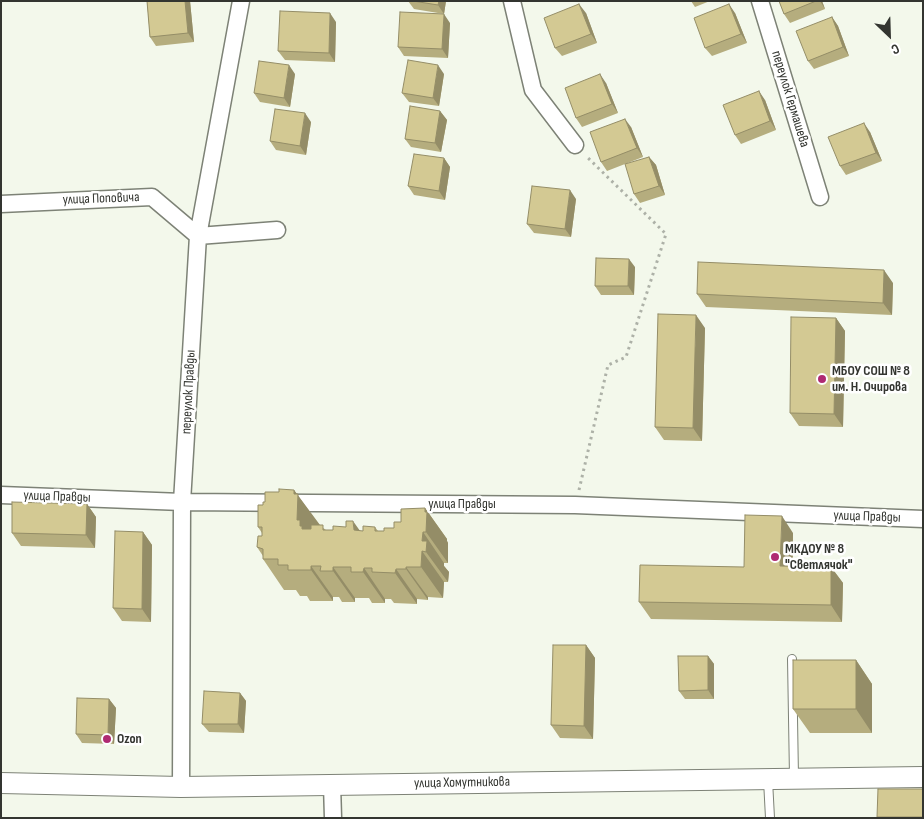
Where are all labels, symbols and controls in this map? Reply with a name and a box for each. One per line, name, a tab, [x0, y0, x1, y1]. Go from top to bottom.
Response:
north arrow	[864, 10, 914, 60]
text: С	[889, 40, 902, 58]
street label: переулок Гермашева	[767, 49, 813, 149]
street label: улица Поповича	[62, 189, 140, 209]
street label: переулок Правды	[178, 349, 200, 435]
place label: МБОУ СОШ № 8 им. Н. Очирова	[832, 363, 910, 396]
marker: МБОУ СОШ № 8 им. Н. Очирова	[816, 373, 828, 385]
street label: улица Правды	[23, 487, 91, 507]
street label: улица Правды	[428, 496, 496, 512]
street label: улица Правды	[833, 507, 901, 527]
place label: МКДОУ № 8 "Светлячок"	[785, 541, 853, 574]
marker: МКДОУ № 8 "Светлячок"	[769, 551, 781, 563]
place label: Ozon	[117, 731, 142, 747]
marker: Ozon	[101, 733, 113, 745]
street label: улица Хомутникова	[414, 774, 510, 792]

